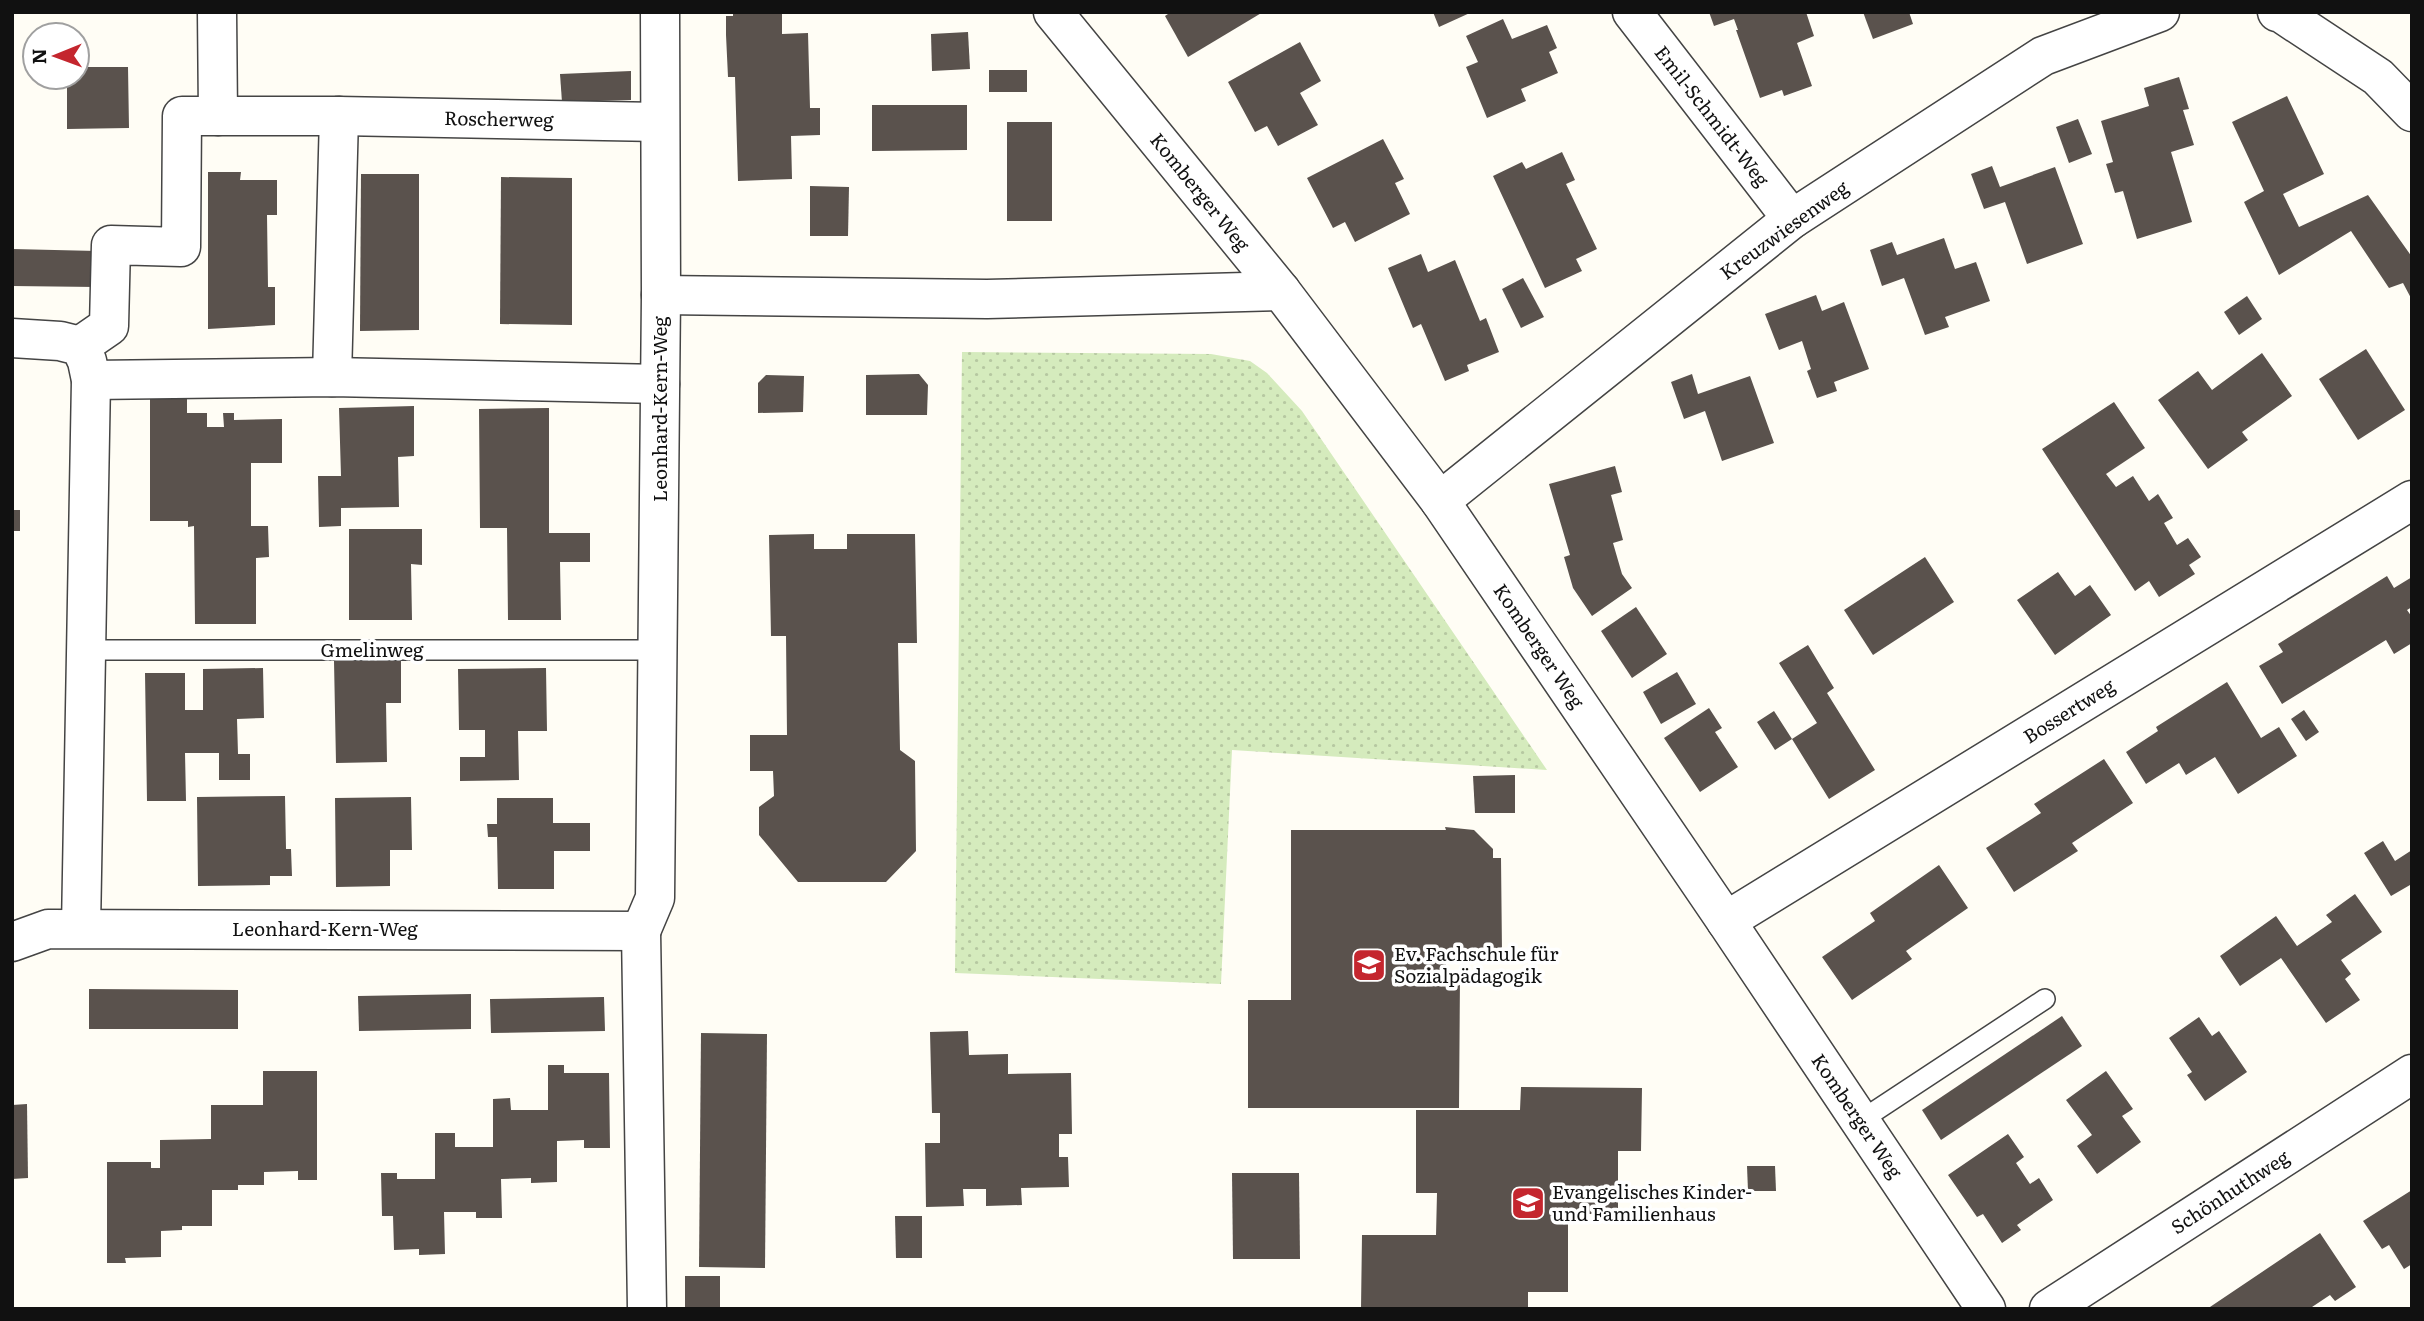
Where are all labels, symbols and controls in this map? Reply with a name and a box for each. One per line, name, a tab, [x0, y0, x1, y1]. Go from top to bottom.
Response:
north arrow	[21, 21, 91, 91]
street label: Emil-Schmidt-Weg	[1649, 39, 1777, 192]
text: N	[24, 48, 52, 65]
street label: Roscherweg	[444, 103, 554, 133]
street label: Komberger Weg	[1144, 126, 1258, 257]
street label: Kreuzwiesenweg	[1713, 173, 1854, 286]
street label: Leonhard-Kern-Weg	[645, 316, 673, 502]
street label: Komberger Weg	[1488, 577, 1592, 714]
street label: Gmelinweg	[320, 635, 424, 663]
street label: Bossertweg	[2017, 671, 2120, 749]
street label: Leonhard-Kern-Weg	[232, 914, 418, 942]
place label: Ev. Fachschule für Sozialpädagogik	[1394, 939, 1558, 989]
school or university icon: Ev. Fachschule für Sozialpädagogik	[1350, 946, 1388, 984]
street label: Komberger Weg	[1806, 1047, 1910, 1184]
street label: Schönhuthweg	[2165, 1142, 2295, 1240]
place label: Evangelisches Kinder- und Familienhaus	[1552, 1177, 1752, 1227]
school or university icon: Evangelisches Kinder- und Familienhaus	[1509, 1184, 1547, 1222]

